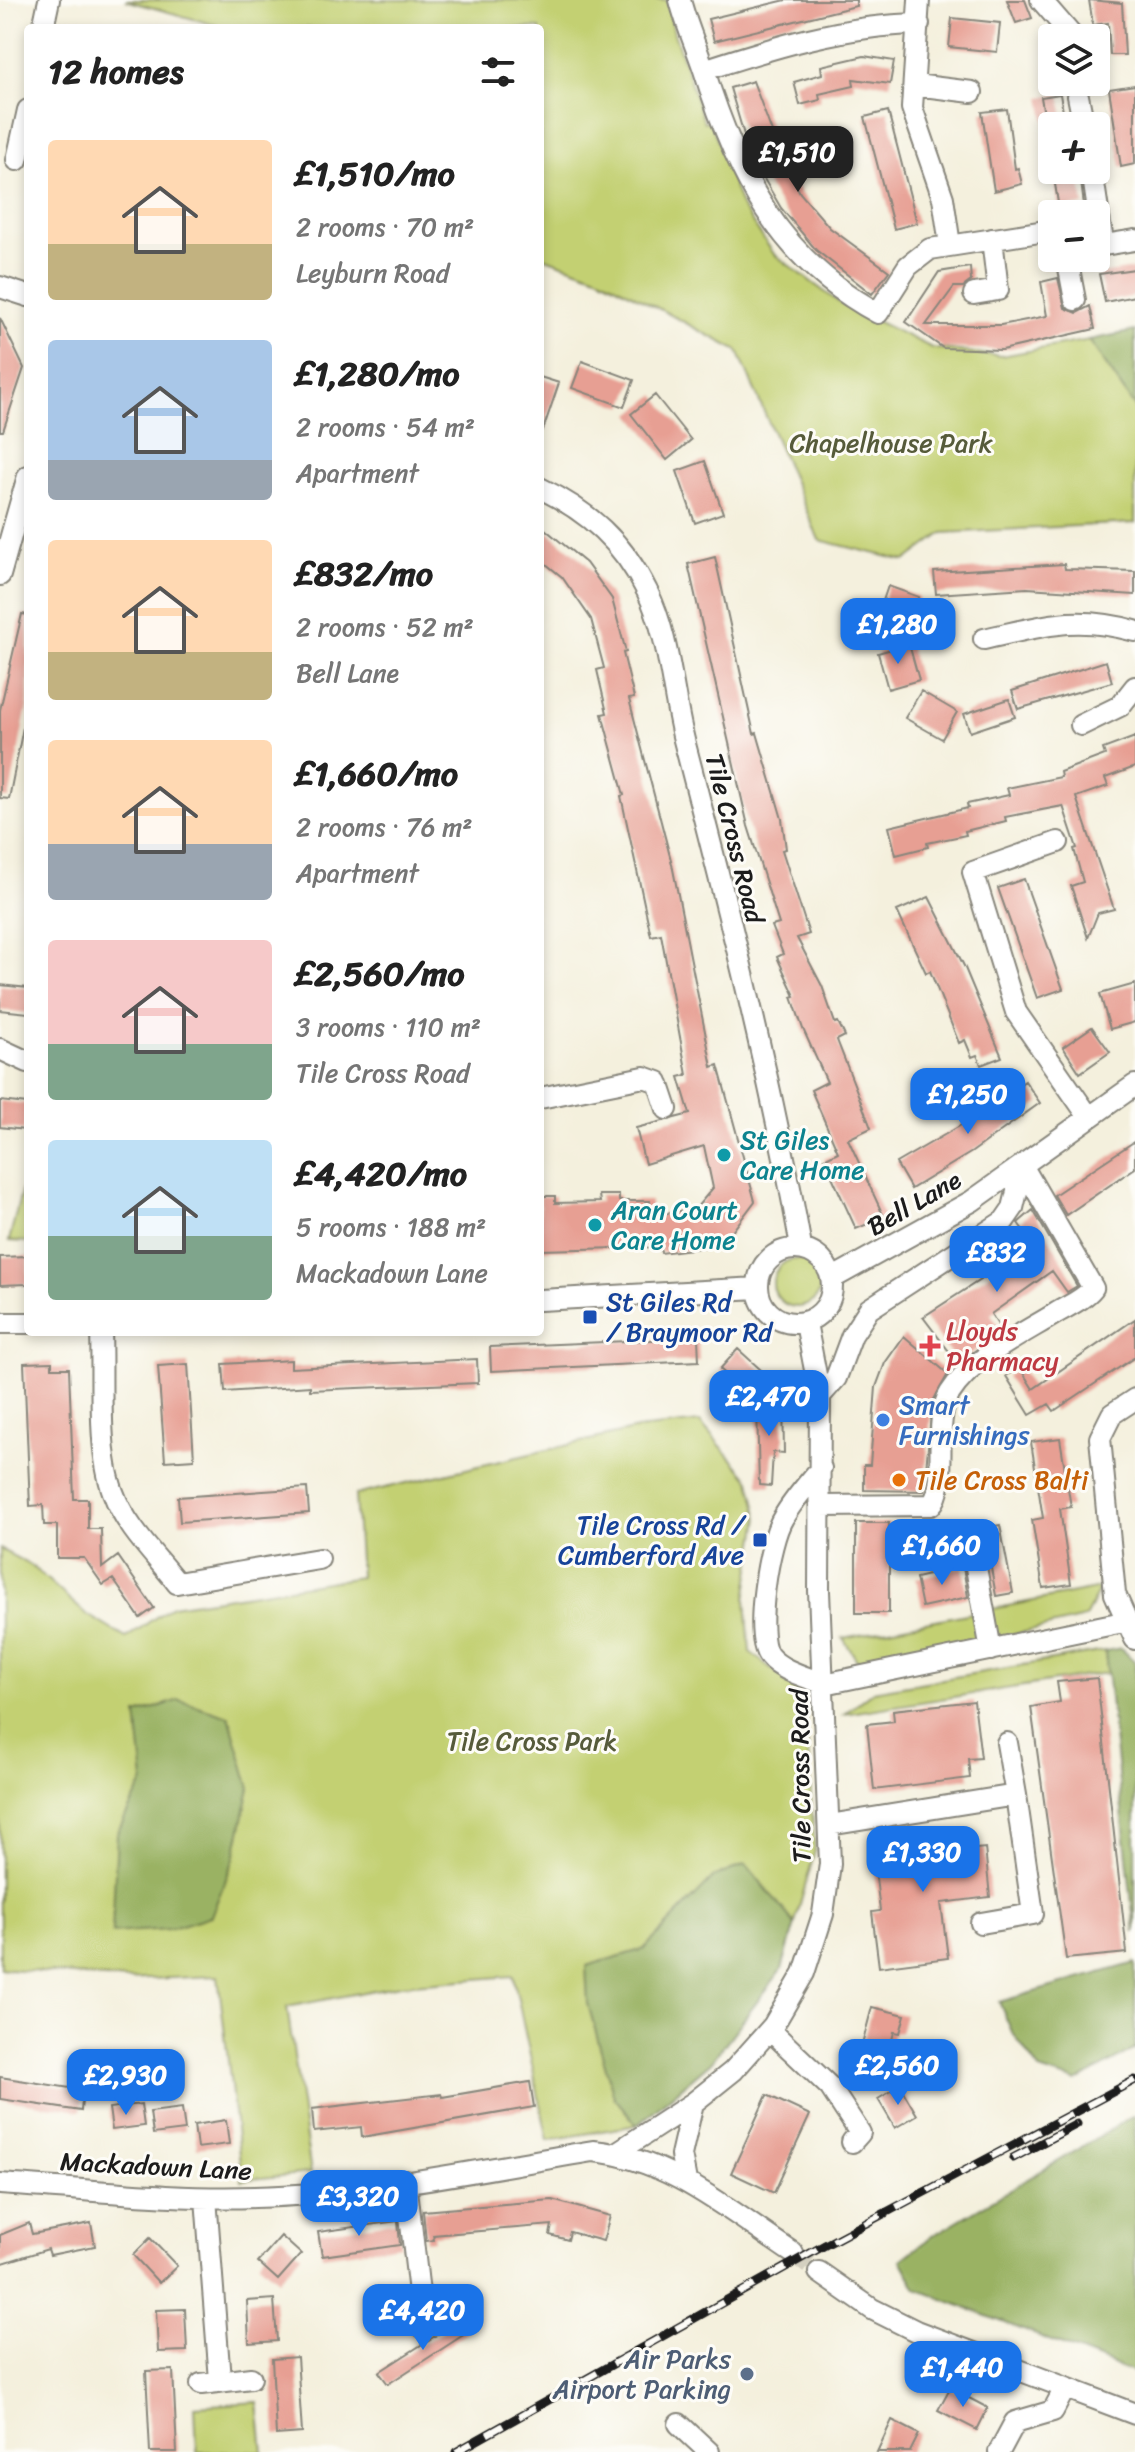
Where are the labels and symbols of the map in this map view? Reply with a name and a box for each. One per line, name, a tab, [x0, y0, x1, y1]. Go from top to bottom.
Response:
pin: £1,510	[733, 126, 863, 194]
park label: Chapelhouse Park	[789, 420, 993, 466]
pin: £1,280	[833, 598, 963, 666]
street label: Tile Cross Road	[692, 748, 779, 930]
pin: £1,250	[903, 1068, 1033, 1136]
place label: St Giles Care Home	[740, 1117, 865, 1193]
marker: St Giles Care Home	[715, 1146, 733, 1164]
street label: Bell Lane	[858, 1157, 971, 1249]
place label: Aran Court Care Home	[610, 1187, 738, 1263]
marker: Aran Court Care Home	[586, 1216, 604, 1234]
pin: £832	[950, 1226, 1044, 1294]
place label: St Giles Rd / Braymoor Rd	[606, 1279, 775, 1355]
marker: St Giles Rd / Braymoor Rd	[581, 1308, 599, 1326]
place label: Lloyds Pharmacy	[946, 1308, 1059, 1384]
marker: Lloyds Pharmacy	[921, 1337, 939, 1355]
pin: £2,470	[704, 1370, 834, 1438]
place label: Smart Furnishings	[899, 1382, 1031, 1458]
marker: Smart Furnishings	[874, 1411, 892, 1429]
place label: Tile Cross Balti	[915, 1457, 1089, 1503]
marker: Tile Cross Balti	[890, 1471, 908, 1489]
place label: Tile Cross Rd / Cumberford Ave	[558, 1502, 747, 1578]
pin: £1,660	[877, 1519, 1007, 1587]
marker: Tile Cross Rd / Cumberford Ave	[751, 1531, 769, 1549]
street label: Tile Cross Road	[775, 1686, 825, 1863]
park label: Tile Cross Park	[447, 1718, 617, 1764]
pin: £1,330	[858, 1826, 988, 1894]
pin: £2,560	[833, 2039, 963, 2107]
pin: £2,930	[61, 2049, 191, 2117]
street label: Mackadown Lane	[59, 2138, 253, 2194]
pin: £3,320	[294, 2170, 424, 2238]
pin: £4,420	[358, 2284, 488, 2352]
place label: Air Parks Airport Parking	[552, 2336, 732, 2412]
pin: £1,440	[898, 2341, 1028, 2409]
marker: Air Parks Airport Parking	[738, 2365, 756, 2383]

